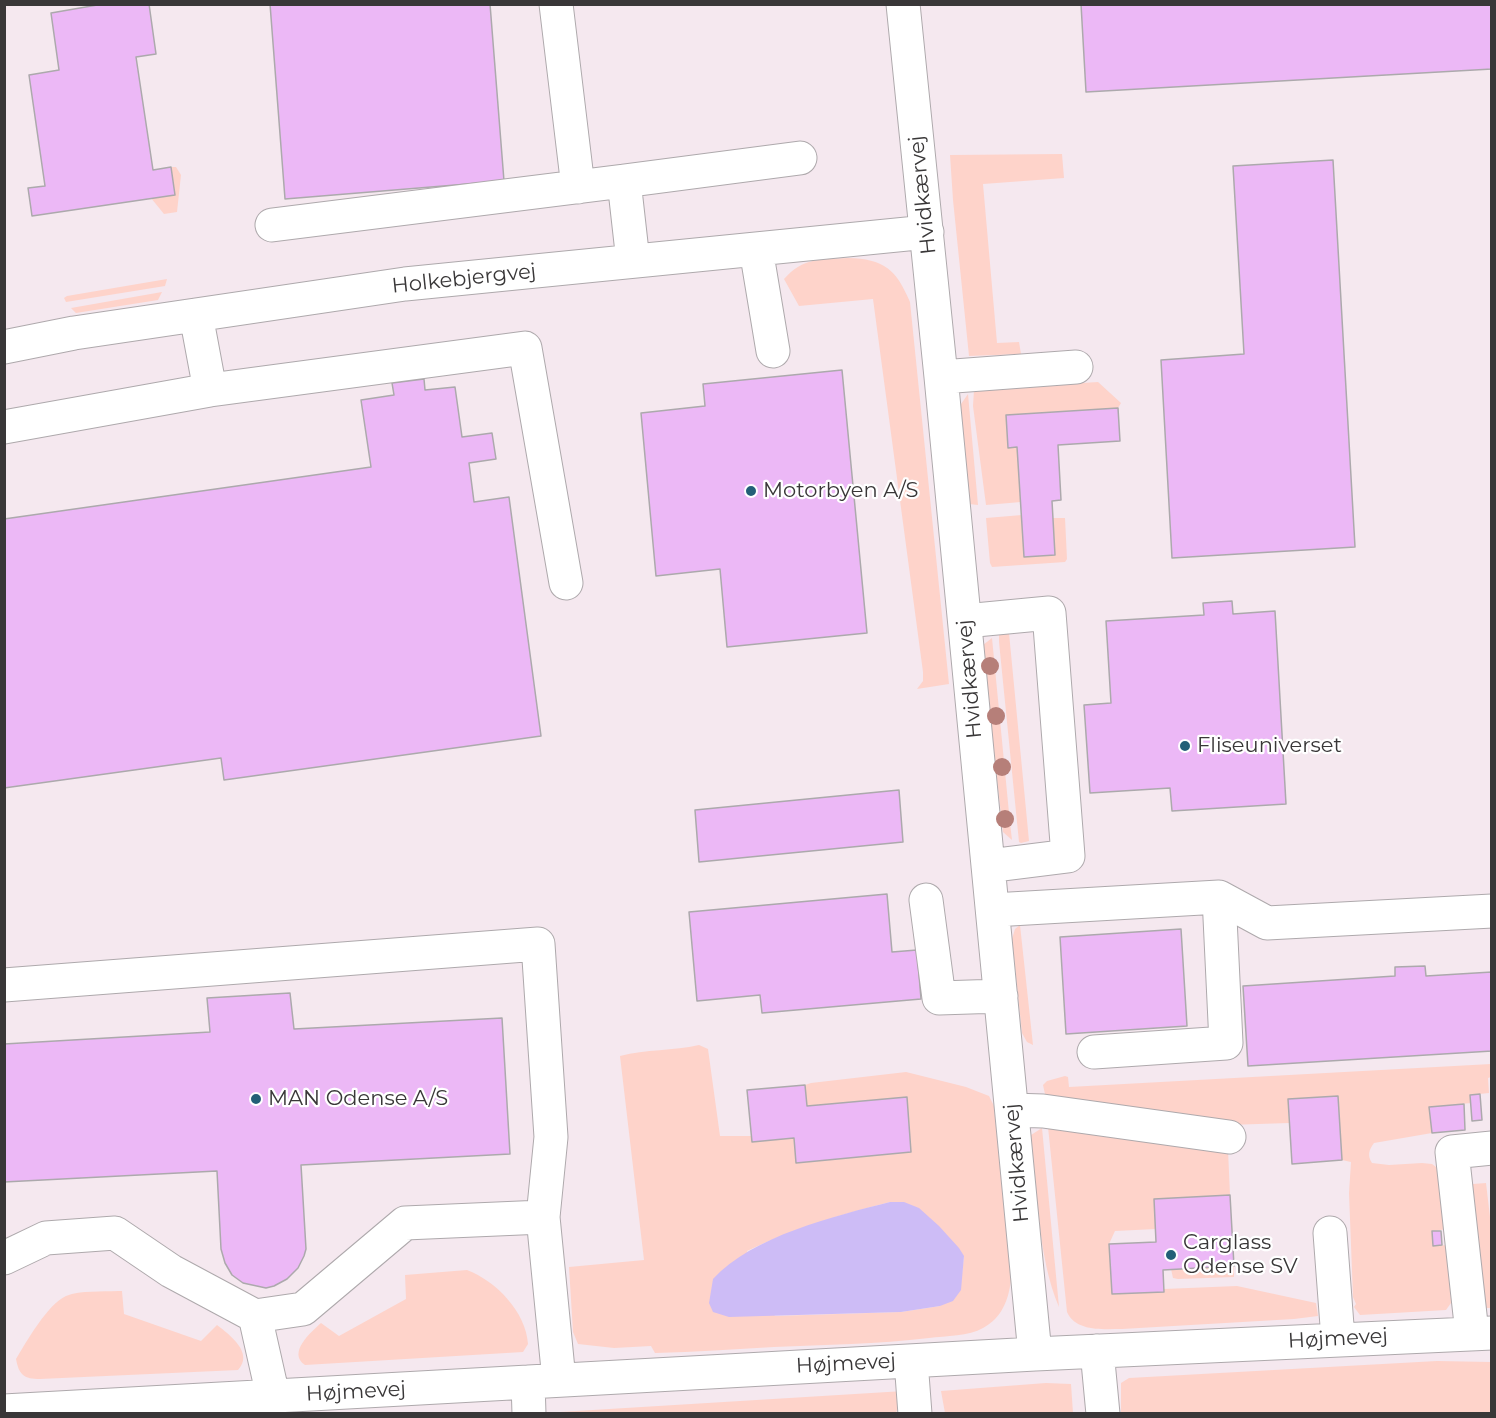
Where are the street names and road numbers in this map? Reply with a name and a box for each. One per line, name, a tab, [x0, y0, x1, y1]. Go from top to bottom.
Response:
street label: Hvidkærvej	[904, 134, 942, 256]
street label: Holkebjergvej	[390, 259, 538, 299]
street label: Hvidkærvej	[952, 618, 988, 740]
street label: Hvidkærvej	[999, 1102, 1035, 1224]
street label: Højmevej	[1287, 1324, 1389, 1354]
street label: Højmevej	[795, 1349, 897, 1379]
street label: Højmevej	[305, 1377, 407, 1407]

